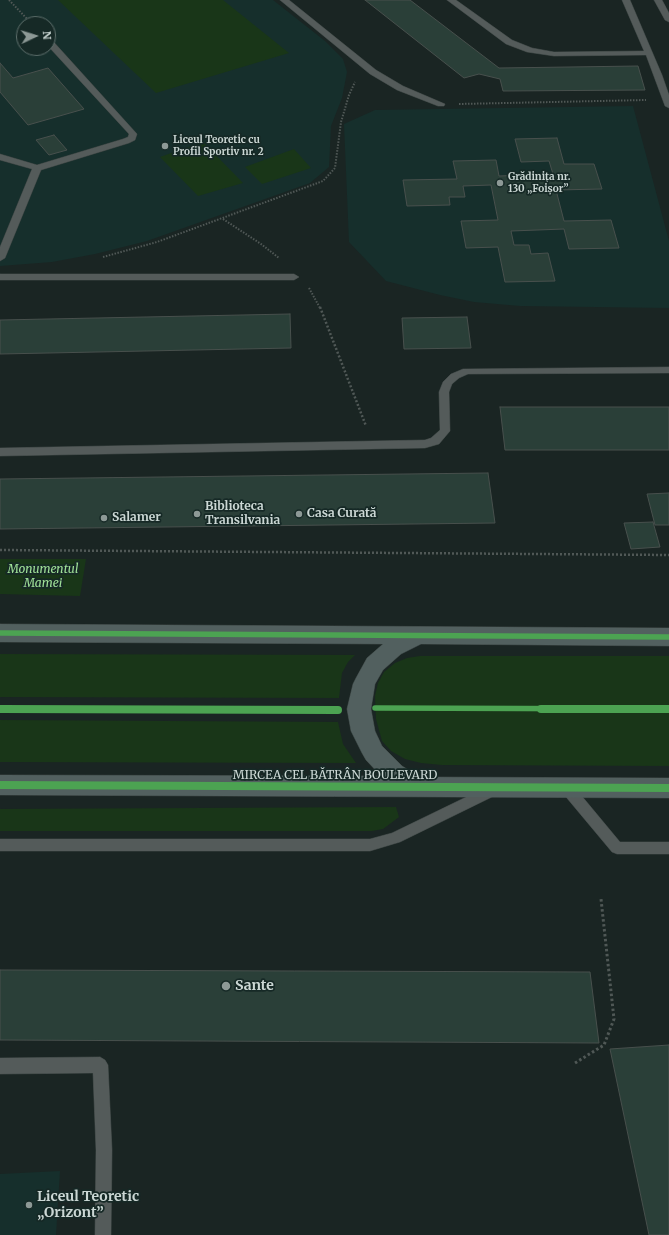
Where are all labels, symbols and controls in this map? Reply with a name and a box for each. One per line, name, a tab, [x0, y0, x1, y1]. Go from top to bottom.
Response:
north arrow	[16, 16, 56, 56]
text: N	[40, 30, 54, 40]
place label: Liceul Teoretic cu Profil Sportiv nr. 2	[173, 134, 264, 158]
marker: Liceul Teoretic cu Profil Sportiv nr. 2	[160, 141, 170, 151]
place label: Grădinița nr. 130 „Foișor”	[508, 171, 571, 194]
marker: Grădinița nr. 130 „Foișor”	[495, 178, 505, 188]
place label: Biblioteca Transilvania	[205, 500, 280, 528]
place label: Casa Curată	[307, 507, 377, 521]
marker: Biblioteca Transilvania	[192, 509, 202, 519]
marker: Casa Curată	[294, 509, 304, 519]
place label: Salamer	[112, 511, 161, 525]
marker: Salamer	[99, 513, 109, 523]
park label: Monumentul Mamei	[8, 563, 78, 591]
street label: MIRCEA CEL BĂTRÂN BOULEVARD	[233, 769, 437, 783]
place label: Sante	[235, 978, 274, 994]
marker: Sante	[220, 980, 232, 992]
place label: Liceul Teoretic „Orizont”	[37, 1189, 139, 1222]
marker: Liceul Teoretic „Orizont”	[24, 1200, 34, 1210]

